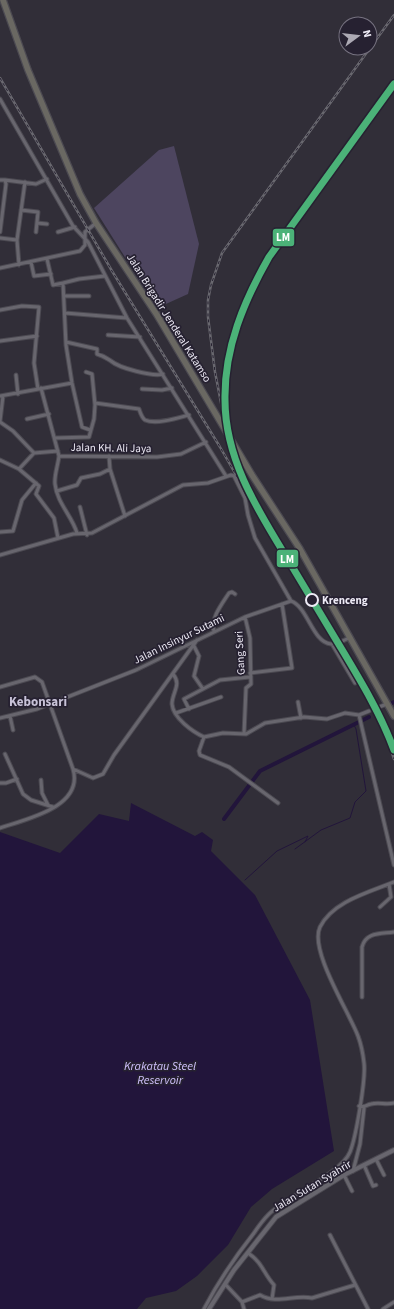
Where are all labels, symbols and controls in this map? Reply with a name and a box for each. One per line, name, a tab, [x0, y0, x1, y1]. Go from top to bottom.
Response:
north arrow	[338, 16, 378, 56]
text: N	[359, 28, 375, 39]
line badge: LM	[272, 228, 295, 247]
text: LM	[276, 230, 290, 245]
street label: Jalan Brigadir Jenderal Katamso	[123, 251, 215, 385]
street label: Jalan KH. Ali Jaya	[70, 440, 152, 456]
line badge: LM	[276, 549, 299, 568]
text: LM	[280, 552, 294, 567]
marker: Krenceng	[305, 593, 319, 607]
place label: Krenceng	[322, 593, 368, 608]
street label: Jalan Insinyur Sutami	[131, 610, 227, 668]
street label: Gang Seri	[231, 631, 249, 675]
district label: Kebonsari	[9, 693, 67, 711]
water label: Krakatau Steel Reservoir	[124, 1058, 196, 1089]
street label: Jalan Sutan Syahrir	[270, 1157, 354, 1215]

